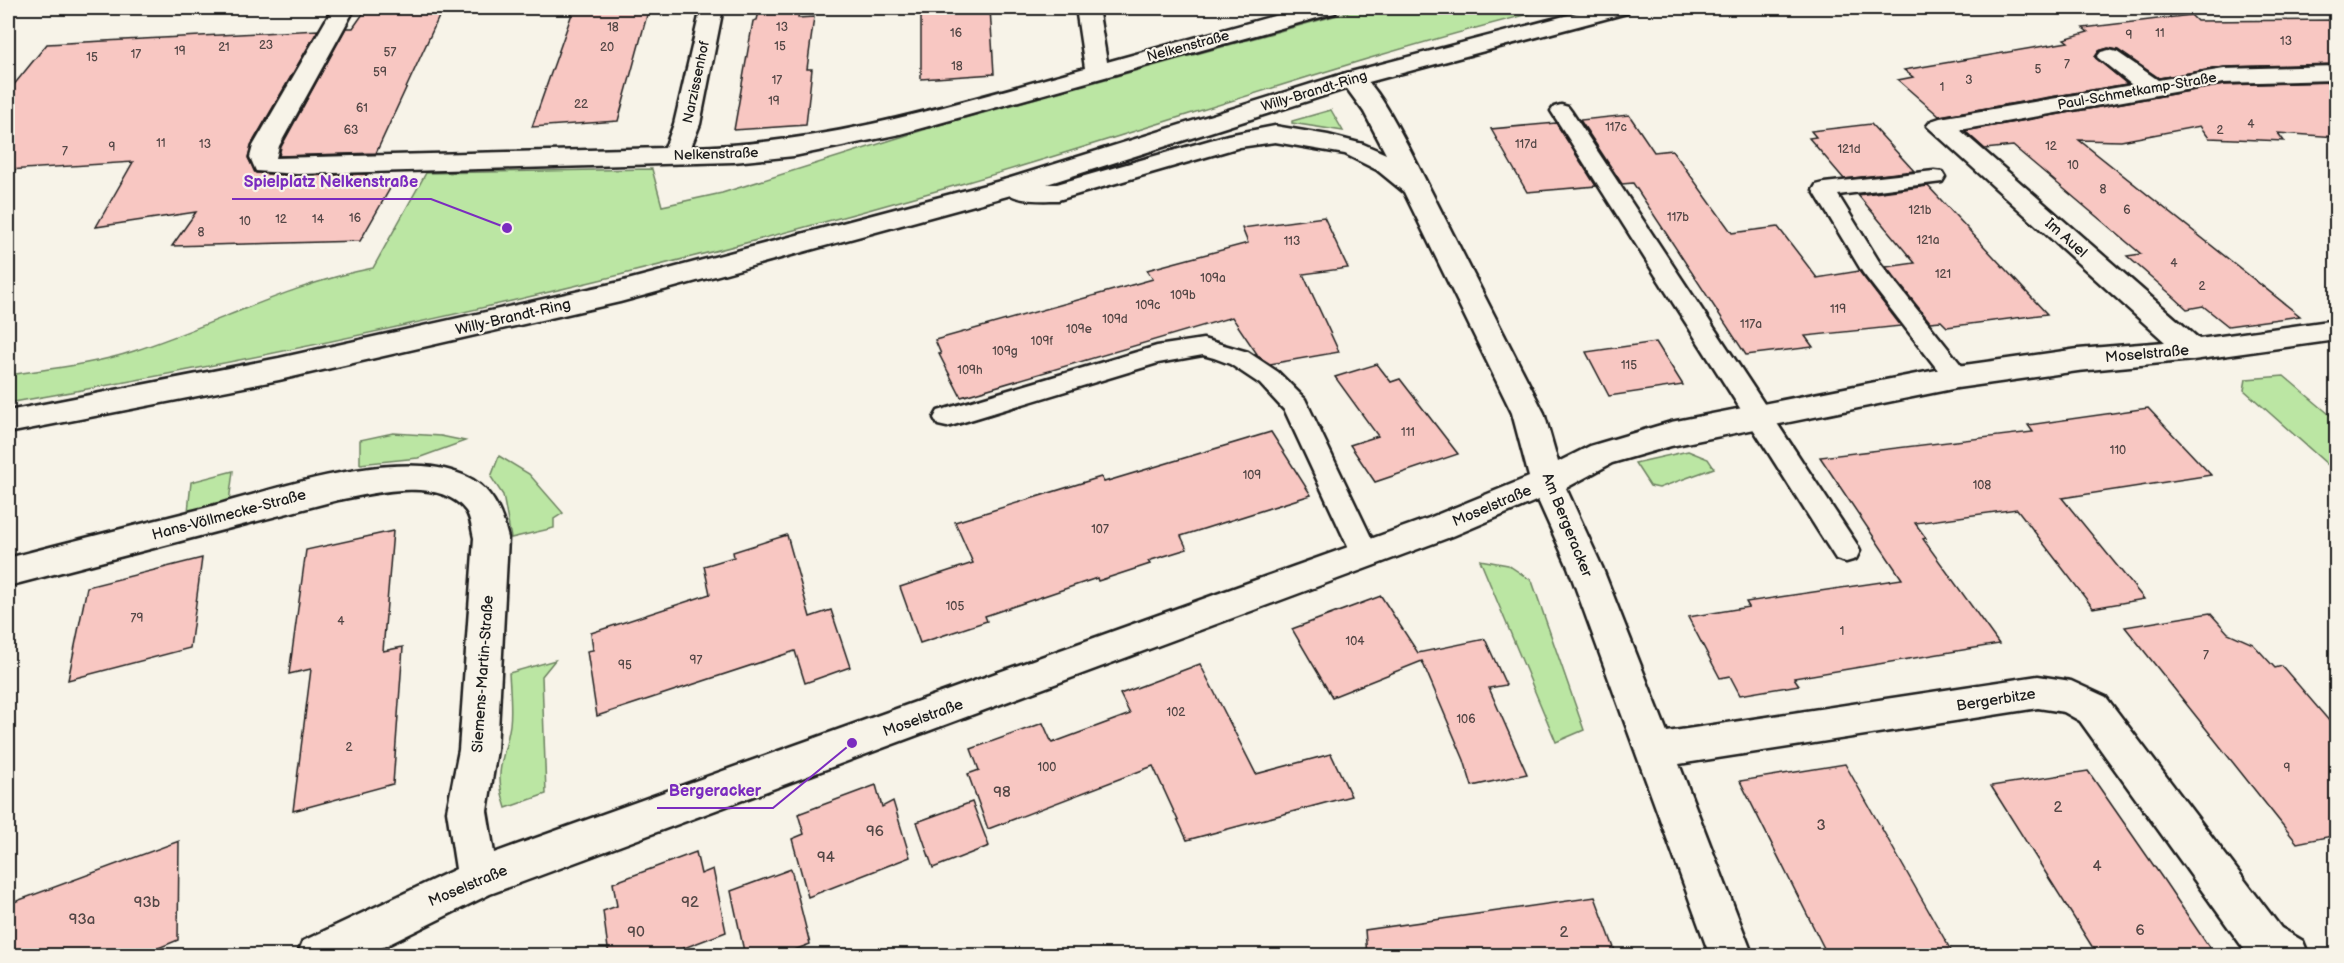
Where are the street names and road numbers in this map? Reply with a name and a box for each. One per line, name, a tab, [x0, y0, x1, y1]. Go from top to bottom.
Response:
street label: Nelkenstraße	[1145, 27, 1231, 65]
street label: Narzissenhof	[679, 39, 713, 125]
street label: Willy-Brandt-Ring	[1259, 67, 1369, 115]
street label: Paul-Schmetkamp-Straße	[2056, 69, 2218, 113]
street label: Nelkenstraße	[673, 144, 759, 164]
street label: Im Auel	[2041, 214, 2091, 262]
street label: Willy-Brandt-Ring	[453, 294, 573, 340]
street label: Moselstraße	[2104, 341, 2190, 367]
street label: Am Bergeracker	[1537, 470, 1597, 580]
street label: Moselstraße	[1450, 481, 1534, 531]
street label: Hans-Völlmecke-Straße	[150, 485, 308, 545]
street label: Siemens-Martin-Straße	[468, 595, 498, 753]
street label: Bergerbitze	[1955, 684, 2037, 716]
street label: Moselstraße	[880, 695, 966, 741]
street label: Moselstraße	[426, 861, 510, 911]

